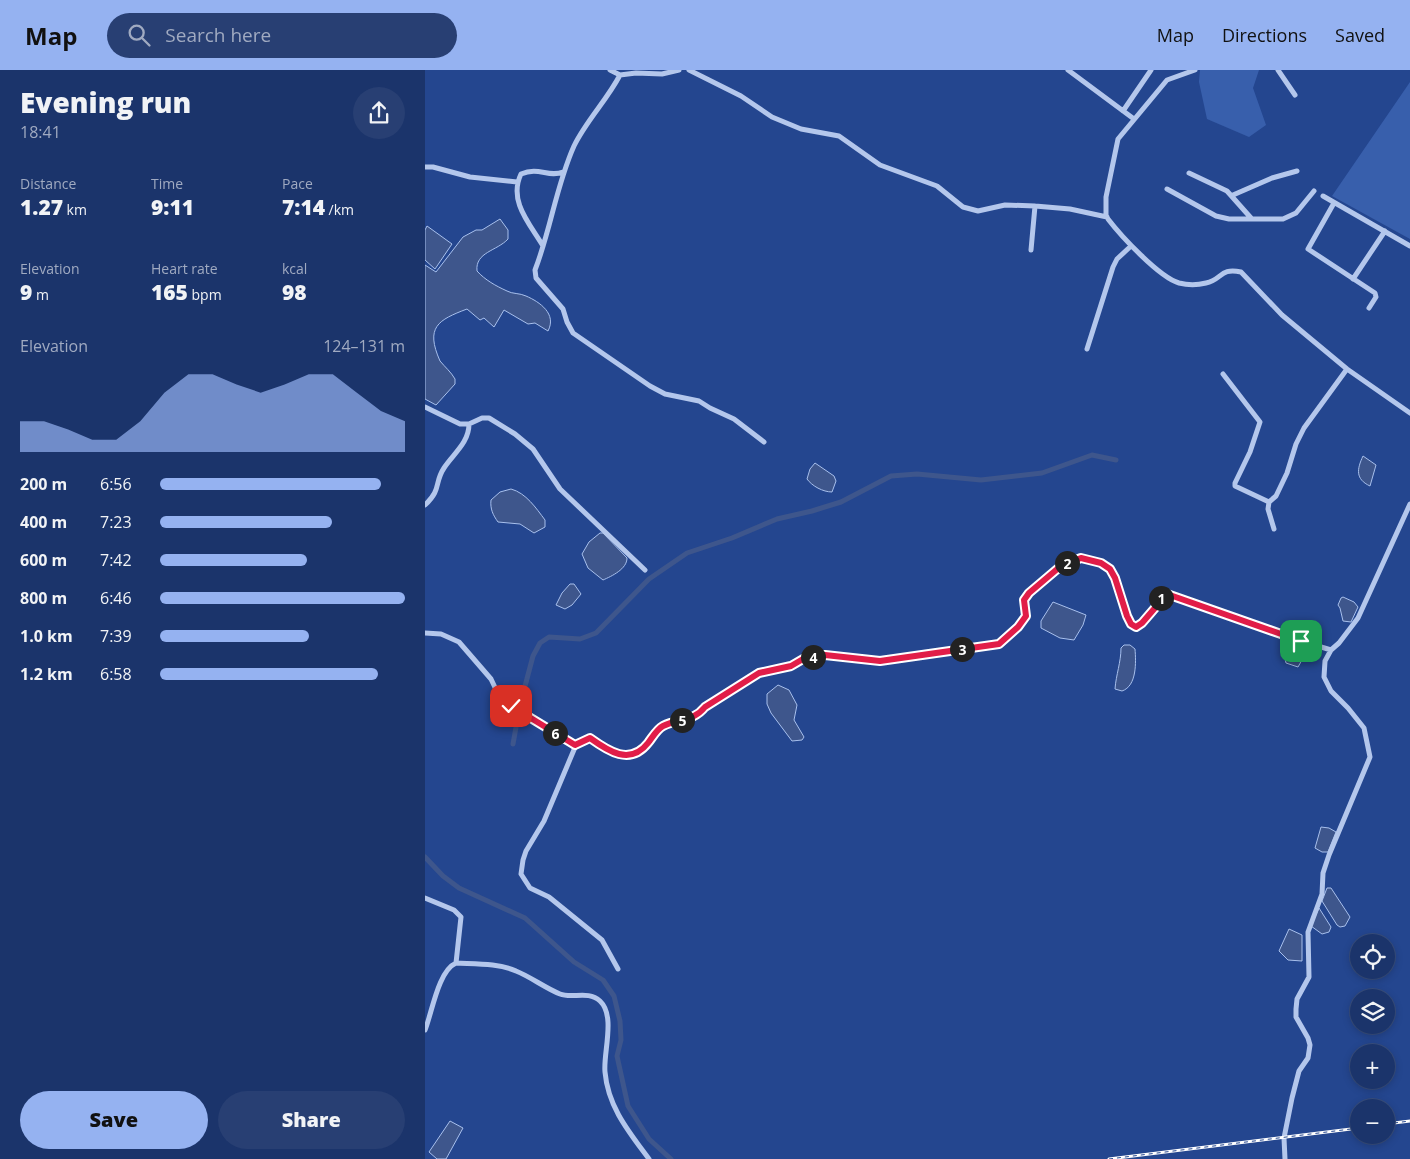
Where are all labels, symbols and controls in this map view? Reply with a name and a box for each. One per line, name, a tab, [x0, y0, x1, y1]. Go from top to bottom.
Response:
search box	[107, 13, 457, 58]
text: Map	[25, 19, 77, 52]
icon: search	[125, 21, 153, 49]
text: Search here	[165, 22, 271, 48]
text: Map	[1157, 23, 1194, 47]
text: Directions	[1222, 23, 1307, 47]
text: Saved	[1335, 23, 1385, 47]
text: Evening run	[20, 83, 191, 121]
button: share	[353, 87, 405, 139]
text: 18:41	[20, 121, 61, 143]
text: Distance	[20, 174, 76, 193]
text: Time	[151, 174, 183, 193]
text: Pace	[282, 174, 313, 193]
text: 1.27	[20, 193, 63, 221]
text: 9:11	[151, 193, 194, 221]
text: 7:14	[282, 193, 325, 221]
text: km	[63, 200, 87, 219]
text: /km	[325, 200, 354, 219]
text: Elevation	[20, 259, 79, 278]
text: Heart rate	[151, 259, 218, 278]
text: kcal	[282, 259, 307, 278]
text: 9	[20, 278, 32, 306]
text: 165	[151, 278, 188, 306]
text: 98	[282, 278, 307, 306]
text: m	[32, 285, 49, 304]
text: bpm	[188, 285, 222, 304]
text: Elevation	[20, 335, 88, 357]
text: 124–131 m	[323, 335, 405, 357]
text: 200 m	[20, 473, 67, 495]
text: 6:56	[100, 473, 132, 495]
text: 400 m	[20, 511, 67, 533]
text: 7:23	[100, 511, 132, 533]
text: 600 m	[20, 549, 67, 571]
text: 7:42	[100, 549, 132, 571]
pin: 2	[1055, 550, 1079, 576]
text: 2	[1063, 554, 1072, 573]
pin: 1	[1149, 586, 1173, 610]
text: 800 m	[20, 587, 67, 609]
text: 6:46	[100, 587, 132, 609]
text: 1	[1157, 589, 1166, 608]
pin	[1280, 620, 1322, 662]
text: 1.0 km	[20, 625, 73, 647]
text: 7:39	[100, 625, 132, 647]
icon: arrive	[1287, 627, 1315, 655]
pin: 3	[949, 636, 975, 662]
text: 3	[958, 640, 967, 659]
pin: 4	[801, 644, 825, 670]
text: 4	[809, 648, 818, 667]
text: 1.2 km	[20, 663, 73, 685]
text: 6:58	[100, 663, 132, 685]
pin	[490, 685, 532, 727]
icon: check	[497, 692, 525, 720]
pin: 5	[669, 708, 695, 732]
text: 5	[678, 711, 687, 730]
pin: 6	[543, 720, 567, 746]
text: 6	[551, 724, 560, 743]
map controls	[1350, 934, 1395, 1144]
button: locate	[1350, 934, 1395, 979]
button: layers	[1350, 989, 1395, 1034]
button: +	[1350, 1044, 1395, 1089]
button: Save	[20, 1091, 208, 1149]
button: Share	[218, 1091, 405, 1149]
button: −	[1350, 1099, 1395, 1144]

